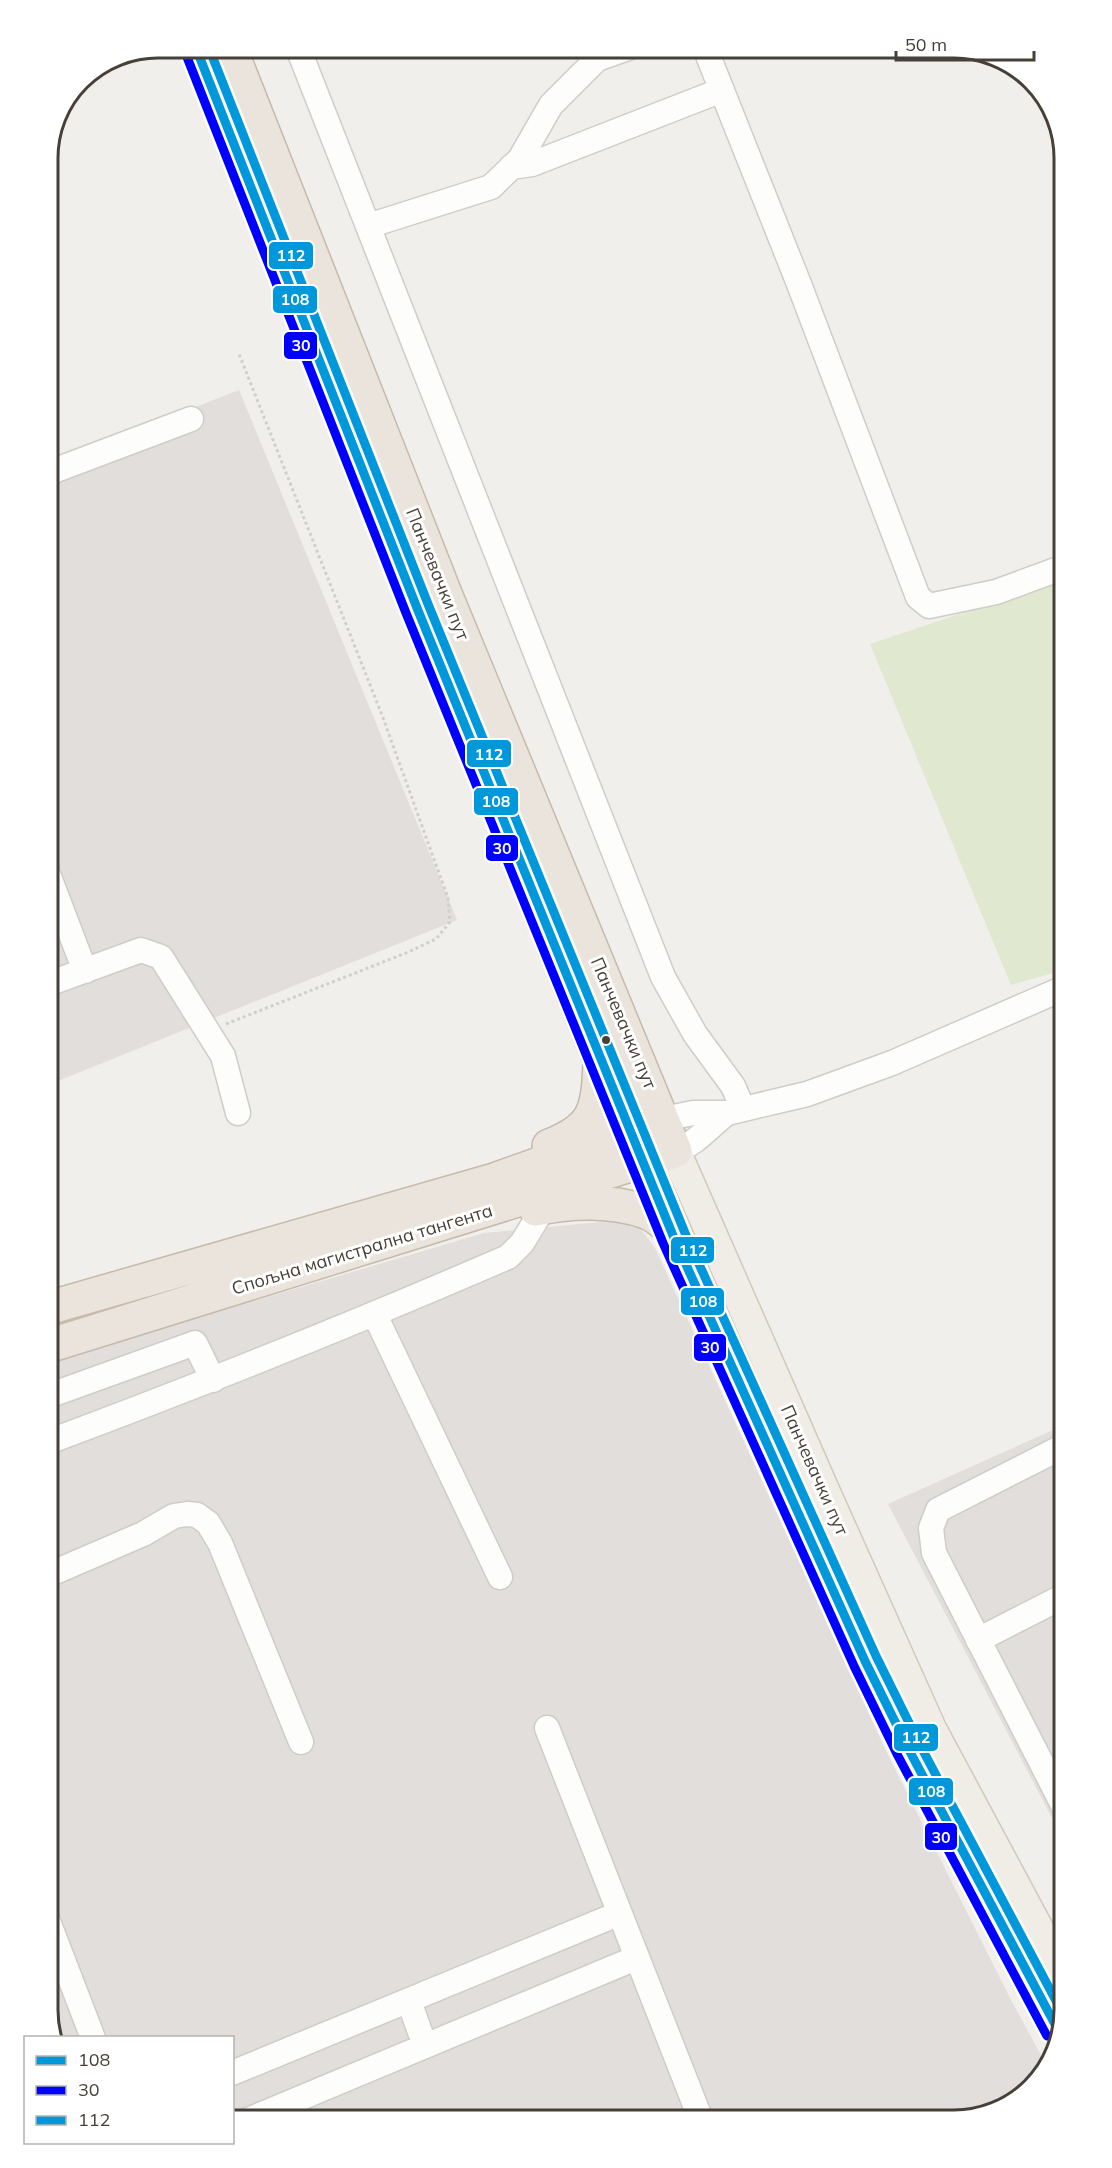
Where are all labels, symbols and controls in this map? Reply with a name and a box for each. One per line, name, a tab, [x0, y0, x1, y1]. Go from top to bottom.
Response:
scale bar	[896, 24, 1034, 62]
text: 50 m	[905, 33, 947, 56]
line badge: 112	[268, 241, 314, 270]
text: 112	[277, 245, 305, 265]
line badge: 108	[272, 285, 318, 314]
text: 108	[281, 289, 310, 309]
line badge: 30	[283, 331, 318, 360]
text: 30	[291, 335, 311, 355]
street label: Панчевачки пут	[401, 505, 475, 644]
line badge: 112	[466, 739, 512, 768]
text: 112	[475, 744, 503, 764]
line badge: 108	[473, 787, 519, 816]
text: 108	[482, 791, 511, 811]
line badge: 30	[485, 834, 519, 862]
text: 30	[492, 838, 512, 858]
street label: Панчевачки пут	[586, 954, 662, 1093]
unlabelled marker	[600, 1034, 612, 1046]
street label: Спољна магистрална тангента	[229, 1198, 495, 1300]
line badge: 112	[670, 1236, 715, 1264]
text: 112	[679, 1240, 707, 1260]
line badge: 108	[680, 1287, 725, 1316]
text: 108	[689, 1291, 718, 1311]
line badge: 30	[693, 1333, 727, 1362]
text: 30	[700, 1337, 720, 1357]
street label: Панчевачки пут	[776, 1401, 854, 1540]
line badge: 112	[893, 1723, 939, 1752]
text: 112	[902, 1727, 930, 1747]
line badge: 108	[908, 1777, 954, 1806]
text: 108	[917, 1781, 946, 1801]
line badge: 30	[924, 1822, 958, 1851]
text: 30	[931, 1827, 951, 1847]
legend	[24, 2036, 234, 2144]
text: 108	[78, 2048, 110, 2071]
text: 30	[78, 2078, 100, 2101]
text: 112	[78, 2108, 110, 2131]

